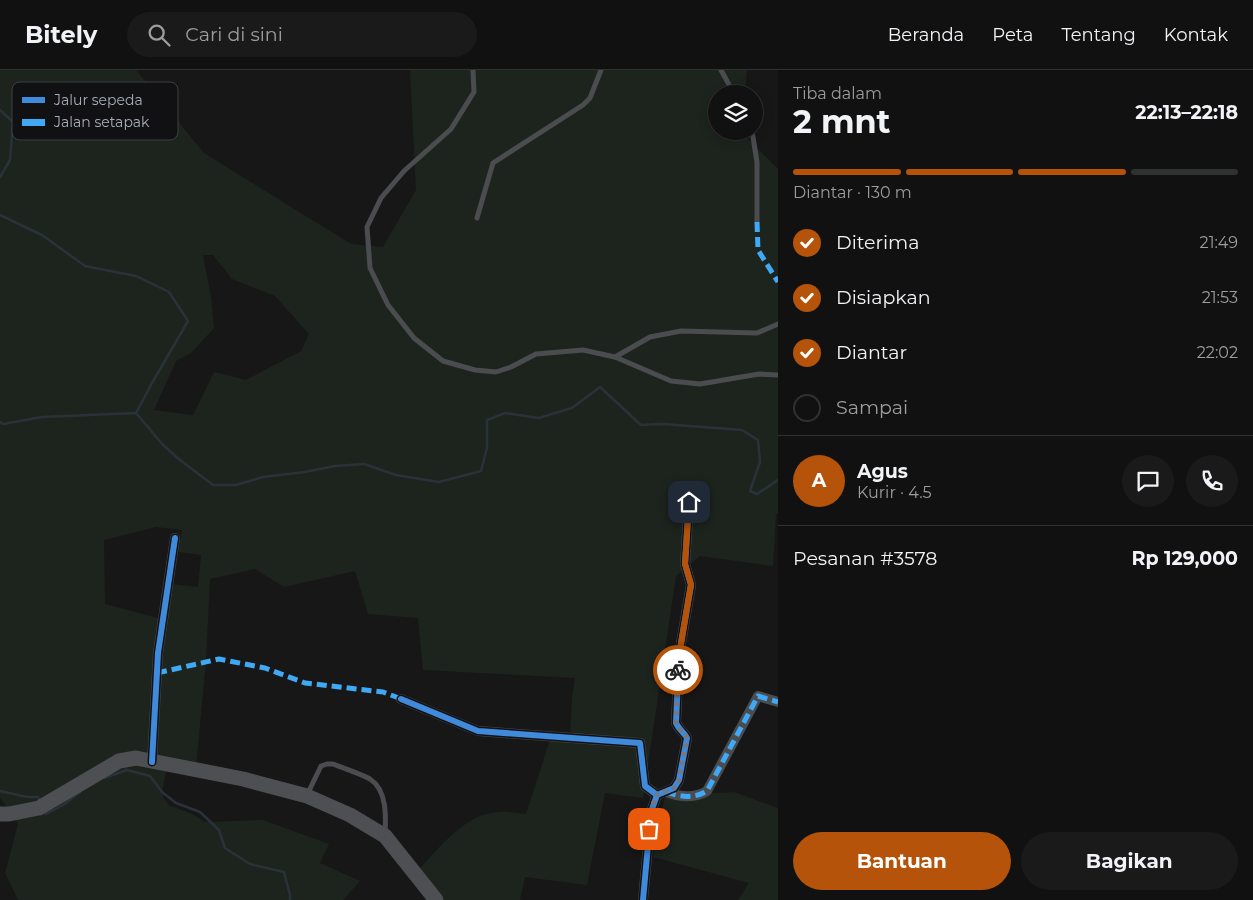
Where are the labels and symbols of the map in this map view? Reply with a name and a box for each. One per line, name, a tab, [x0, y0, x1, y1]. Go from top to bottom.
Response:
legend	[12, 82, 178, 140]
text: Jalur sepeda	[53, 91, 143, 109]
text: Jalan setapak	[53, 113, 150, 131]
pin	[668, 481, 710, 523]
courier	[653, 645, 703, 695]
pin	[628, 808, 670, 850]

